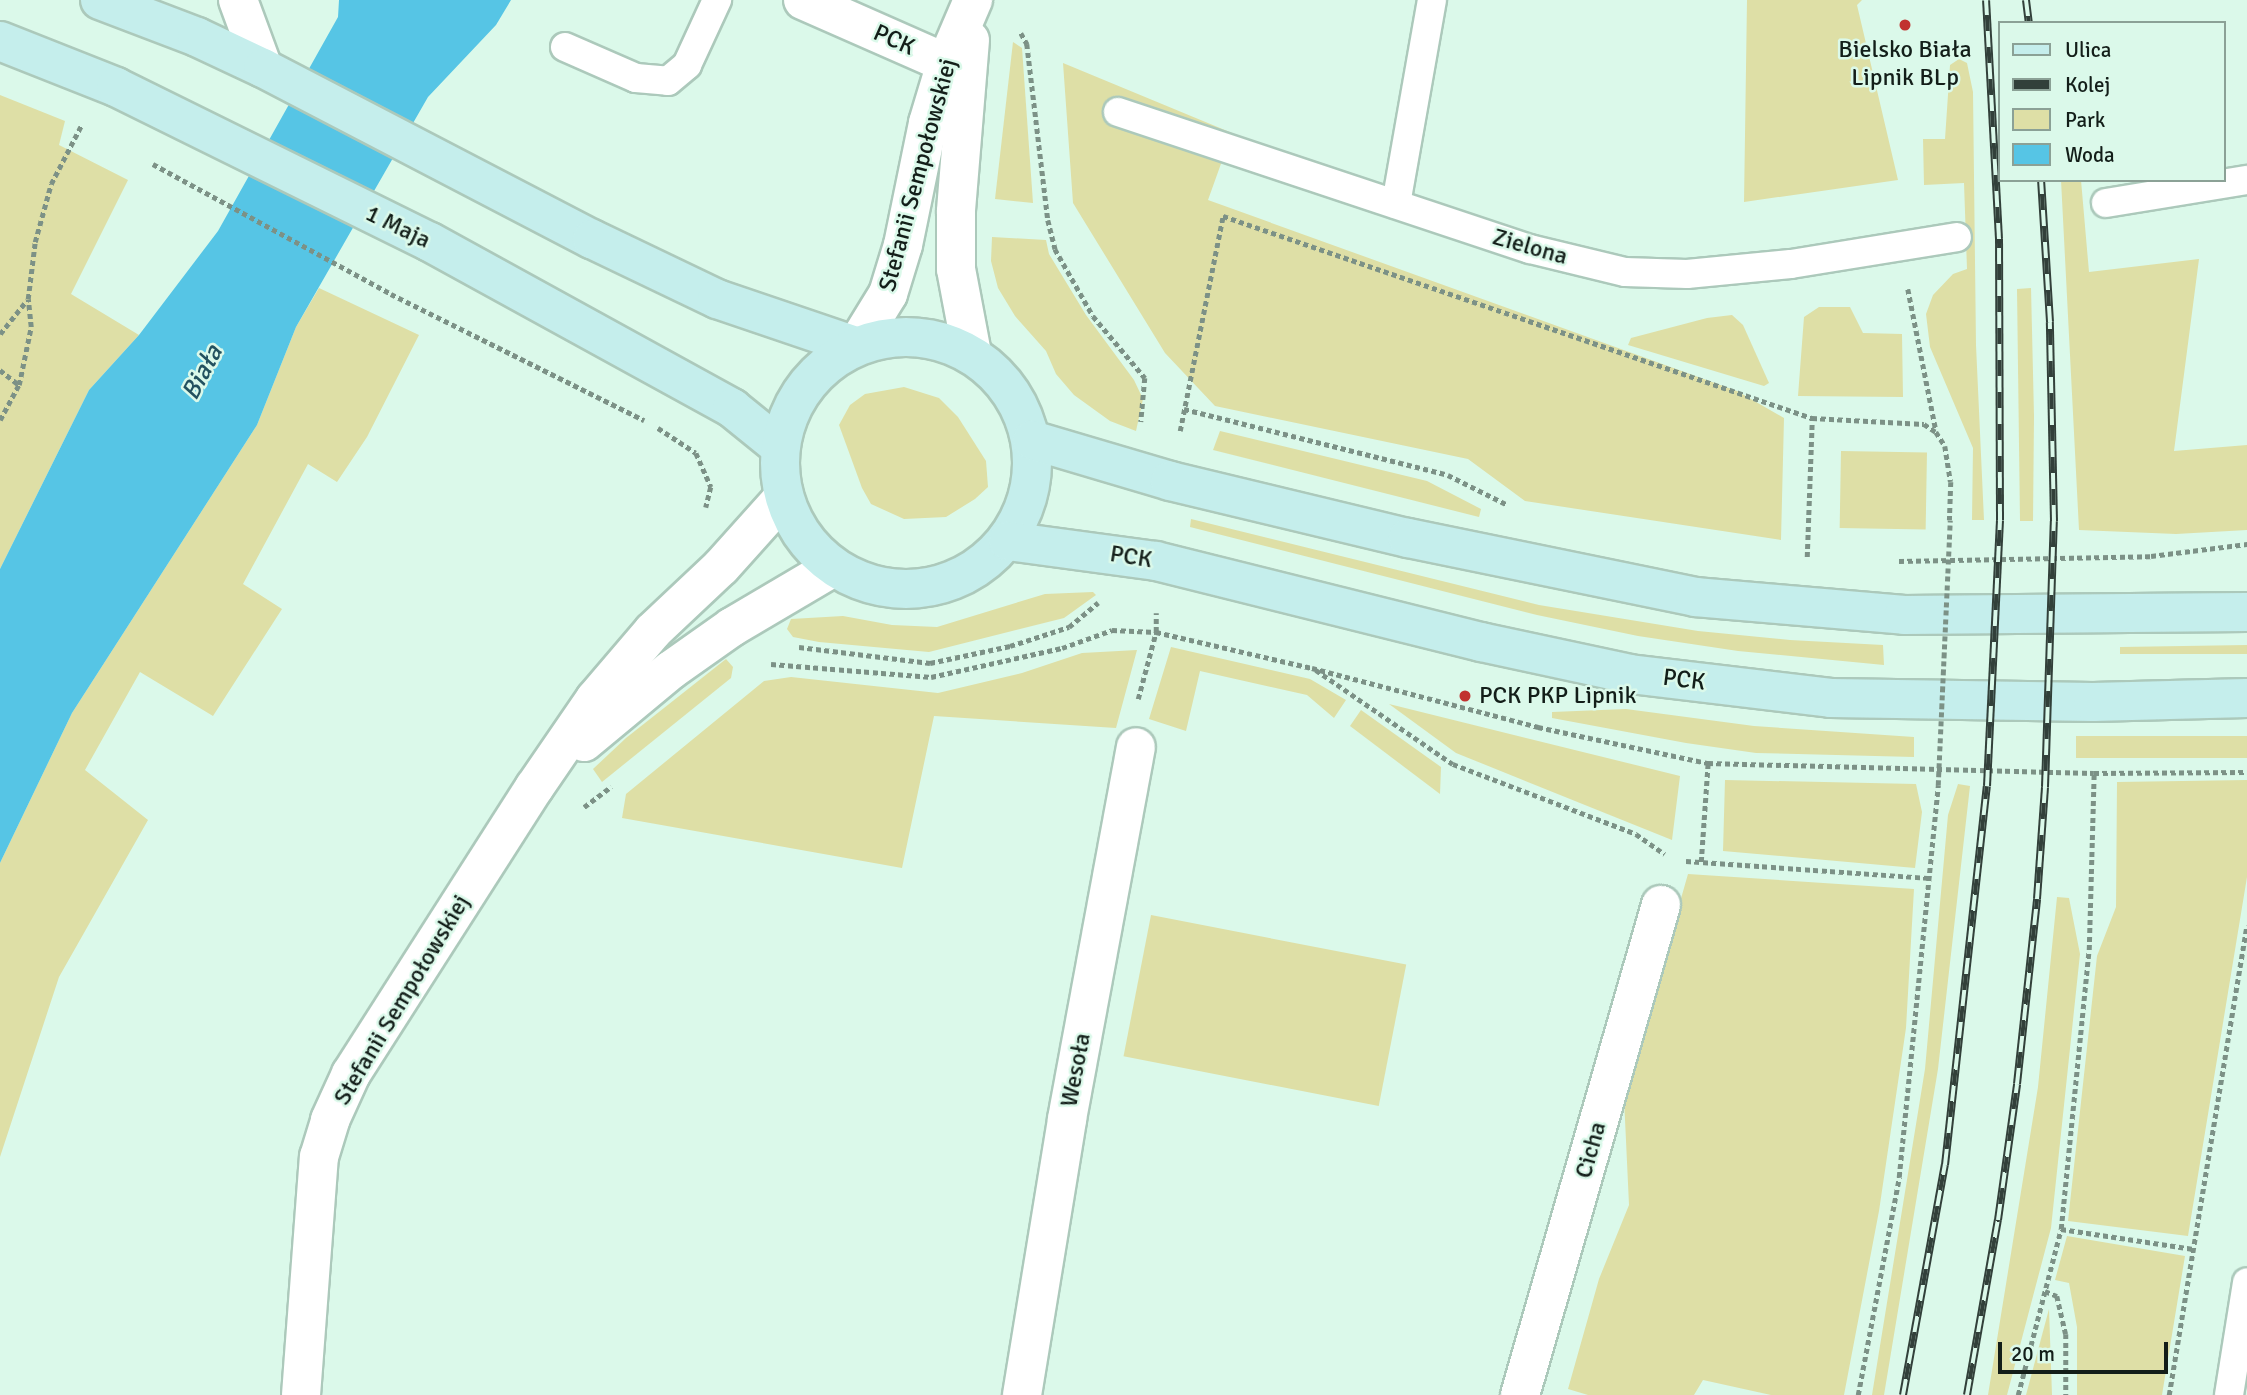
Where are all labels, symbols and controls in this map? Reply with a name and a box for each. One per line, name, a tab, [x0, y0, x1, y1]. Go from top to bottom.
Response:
marker: Bielsko Biała Lipnik BLp	[1897, 17, 1913, 33]
street label: PCK	[869, 18, 919, 62]
legend	[1998, 21, 2226, 182]
place label: Bielsko Biała Lipnik BLp	[1838, 36, 1972, 92]
text: Ulica	[2065, 37, 2111, 63]
street label: Stefanii Sempołowskiej	[873, 55, 963, 295]
text: Kolej	[2065, 72, 2110, 98]
text: Park	[2065, 107, 2105, 133]
text: Woda	[2065, 142, 2115, 168]
street label: 1 Maja	[361, 199, 435, 255]
street label: Zielona	[1489, 223, 1571, 271]
water label: Biała	[176, 340, 230, 406]
street label: PCK	[1108, 539, 1154, 575]
street label: PCK	[1661, 663, 1707, 697]
place label: PCK PKP Lipnik	[1479, 682, 1636, 710]
marker: PCK PKP Lipnik	[1457, 688, 1473, 704]
street label: Stefanii Sempołowskiej	[328, 890, 476, 1110]
street label: Wesoła	[1055, 1031, 1097, 1109]
street label: Cicha	[1569, 1118, 1613, 1182]
scale bar	[2002, 1328, 2172, 1372]
text: 20 m	[2011, 1341, 2055, 1367]

